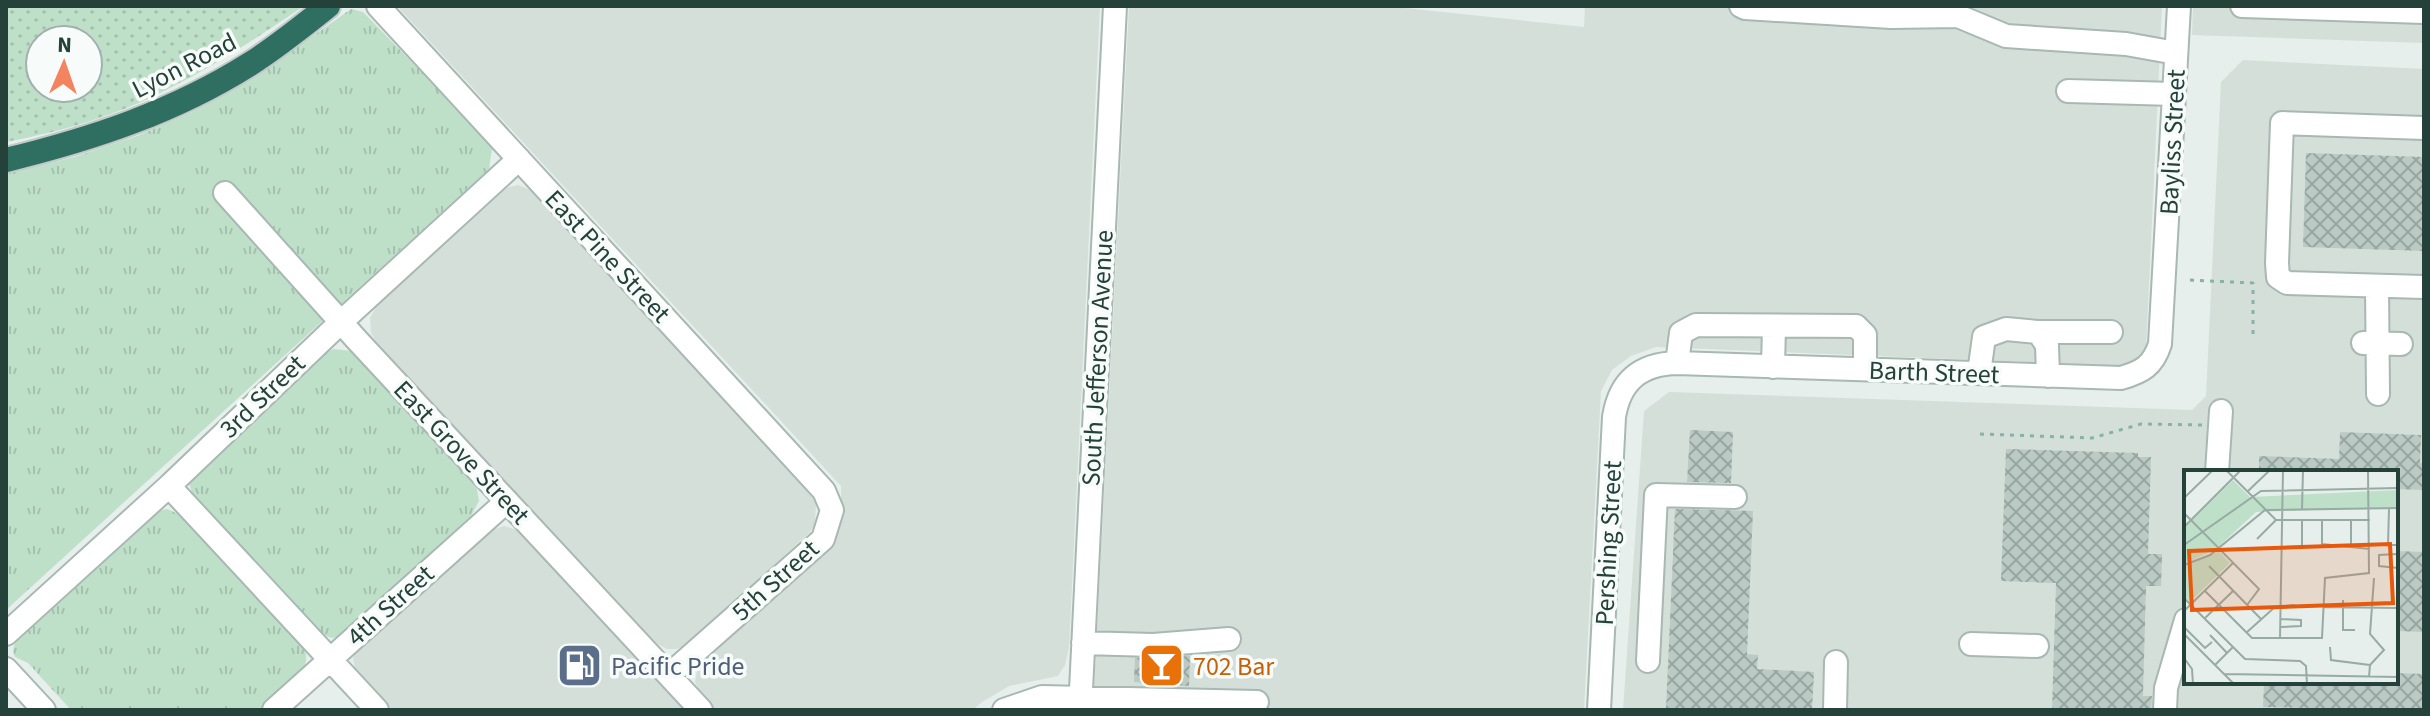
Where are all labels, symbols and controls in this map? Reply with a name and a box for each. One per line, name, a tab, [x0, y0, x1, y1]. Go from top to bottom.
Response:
street label: Lyon Road	[125, 23, 243, 108]
north arrow	[24, 24, 104, 104]
text: N	[57, 29, 73, 61]
street label: Bayliss Street	[2150, 68, 2195, 216]
street label: East Pine Street	[536, 182, 679, 331]
street label: South Jefferson Avenue	[1072, 229, 1123, 487]
street label: 3rd Street	[211, 346, 314, 447]
street label: Barth Street	[1868, 352, 2000, 393]
street label: East Grove Street	[385, 372, 538, 533]
street label: Pershing Street	[1586, 459, 1631, 626]
inset map	[2184, 470, 2398, 684]
street label: 5th Street	[723, 531, 827, 630]
street label: 4th Street	[338, 556, 442, 655]
fuel station icon: Pacific Pride	[556, 642, 604, 690]
bar icon: 702 Bar	[1138, 642, 1186, 690]
place label: Pacific Pride	[611, 648, 744, 685]
place label: 702 Bar	[1193, 648, 1275, 685]

